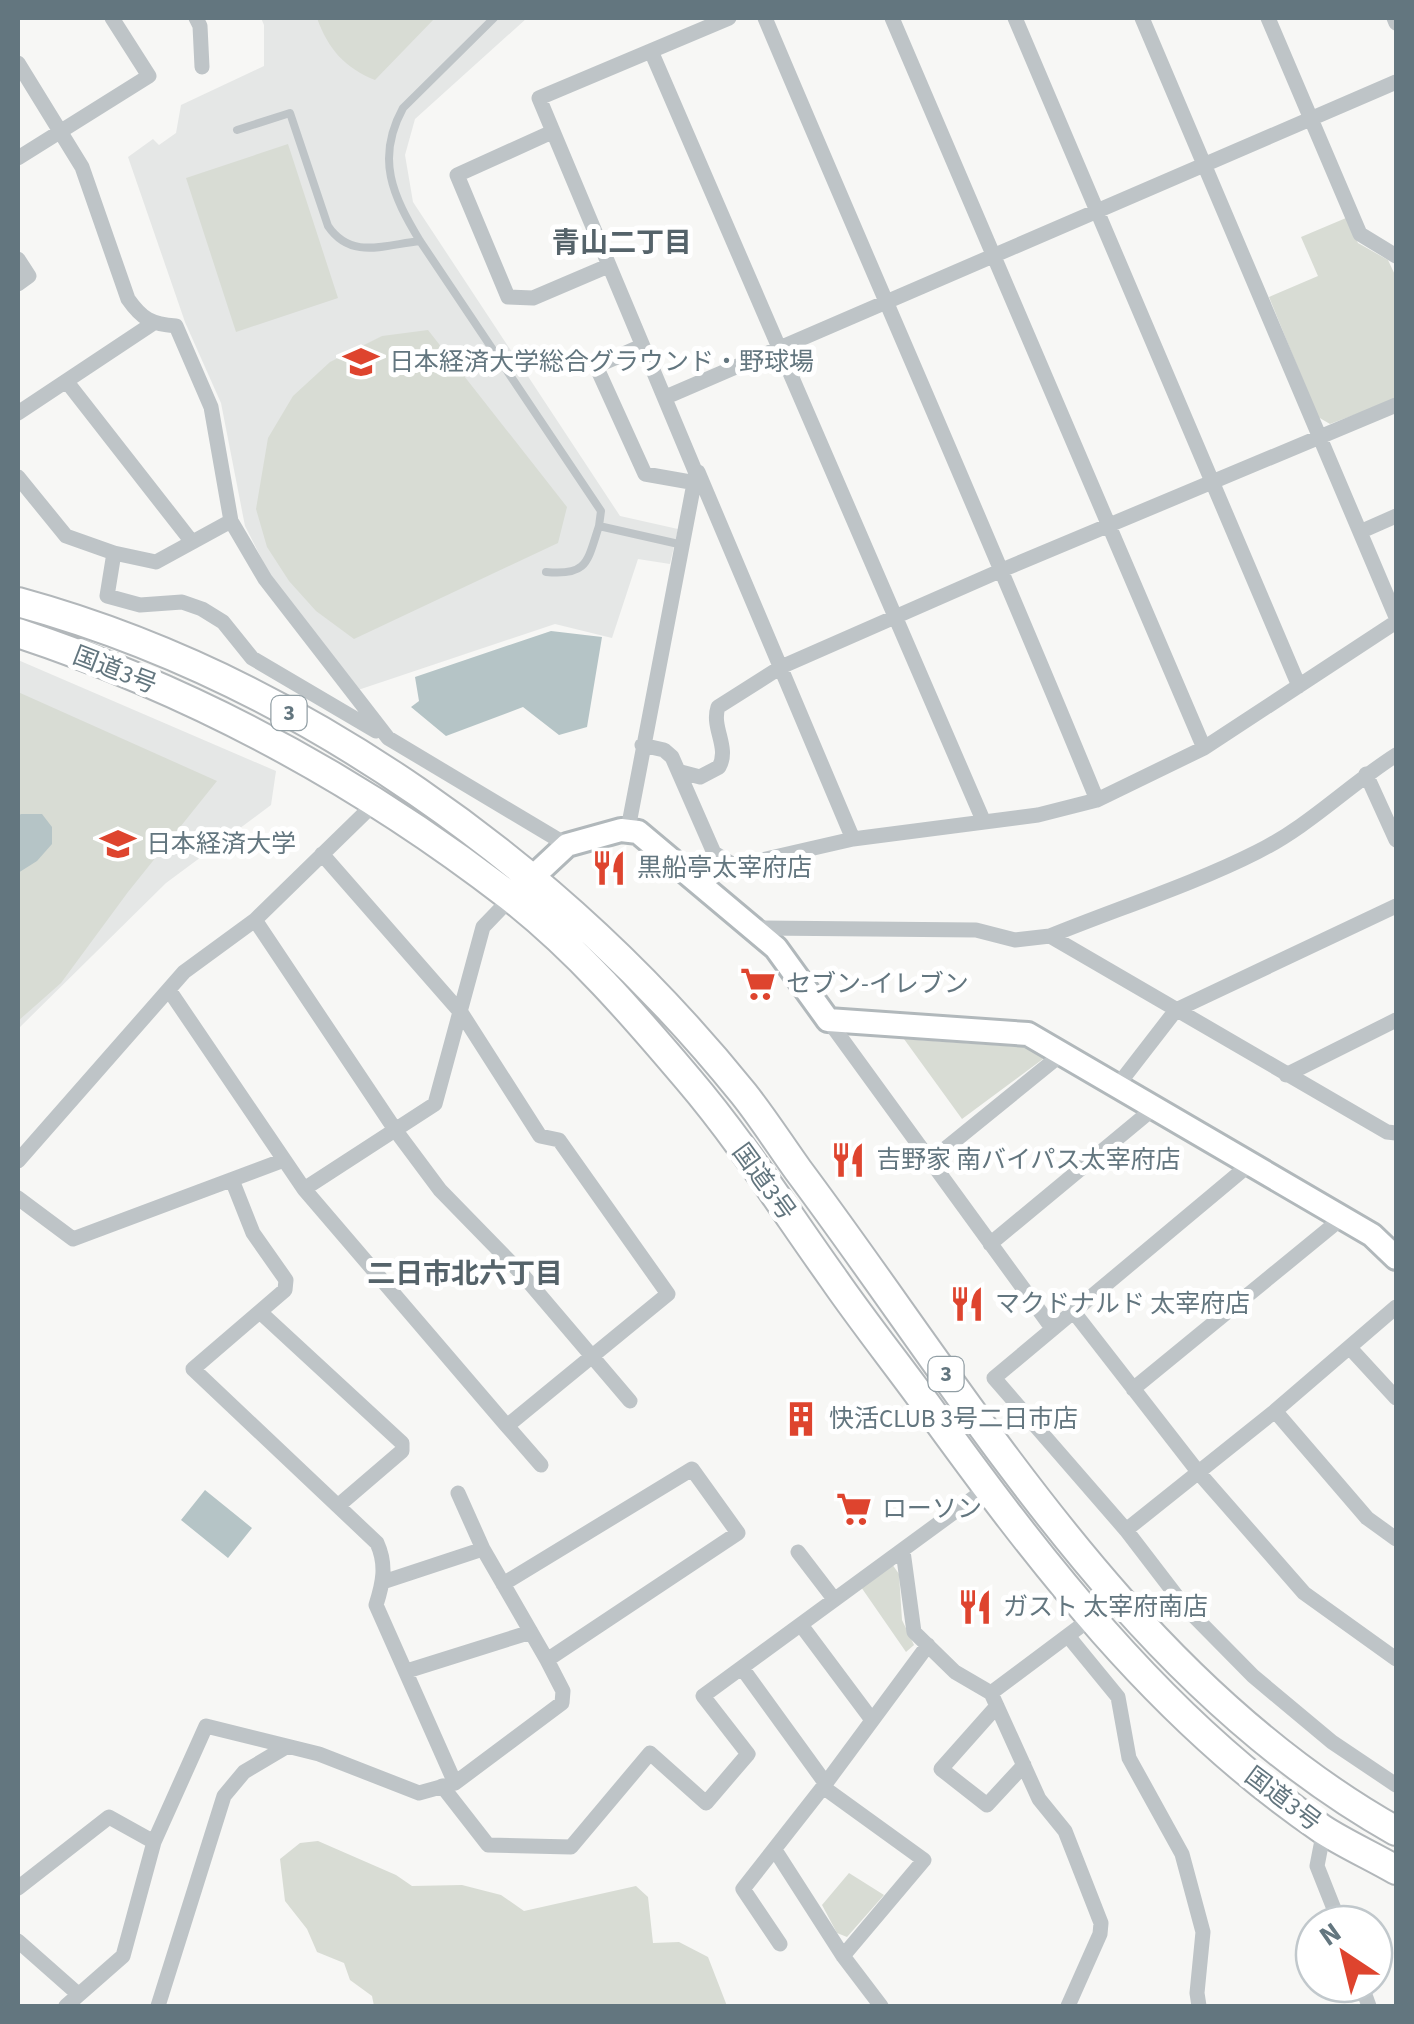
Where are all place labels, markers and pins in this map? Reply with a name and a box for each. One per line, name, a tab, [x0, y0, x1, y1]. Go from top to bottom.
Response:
school or university icon: 日本経済大学総合グラウンド・野球場	[342, 343, 380, 381]
place label: 日本経済大学総合グラウンド・野球場	[389, 344, 814, 380]
school or university icon: 日本経済大学	[99, 825, 137, 863]
place label: 日本経済大学	[146, 826, 296, 862]
restaurant icon: 黒船亭太宰府店	[590, 849, 628, 887]
place label: 黒船亭太宰府店	[637, 850, 812, 886]
supermarket icon: セブン-イレブン	[739, 965, 777, 1003]
place label: セブン-イレブン	[786, 966, 969, 1002]
restaurant icon: 吉野家 南バイパス太宰府店	[829, 1141, 867, 1179]
place label: 吉野家 南バイパス太宰府店	[876, 1142, 1181, 1178]
restaurant icon: マクドナルド 太宰府店	[948, 1285, 986, 1323]
place label: マクドナルド 太宰府店	[995, 1286, 1250, 1322]
building icon: 快活CLUB 3号二日市店	[782, 1400, 820, 1438]
place label: 快活CLUB 3号二日市店	[829, 1401, 1078, 1437]
supermarket icon: ローソン	[835, 1490, 873, 1528]
place label: ローソン	[882, 1491, 982, 1527]
restaurant icon: ガスト 太宰府南店	[956, 1588, 994, 1626]
place label: ガスト 太宰府南店	[1003, 1589, 1208, 1625]

